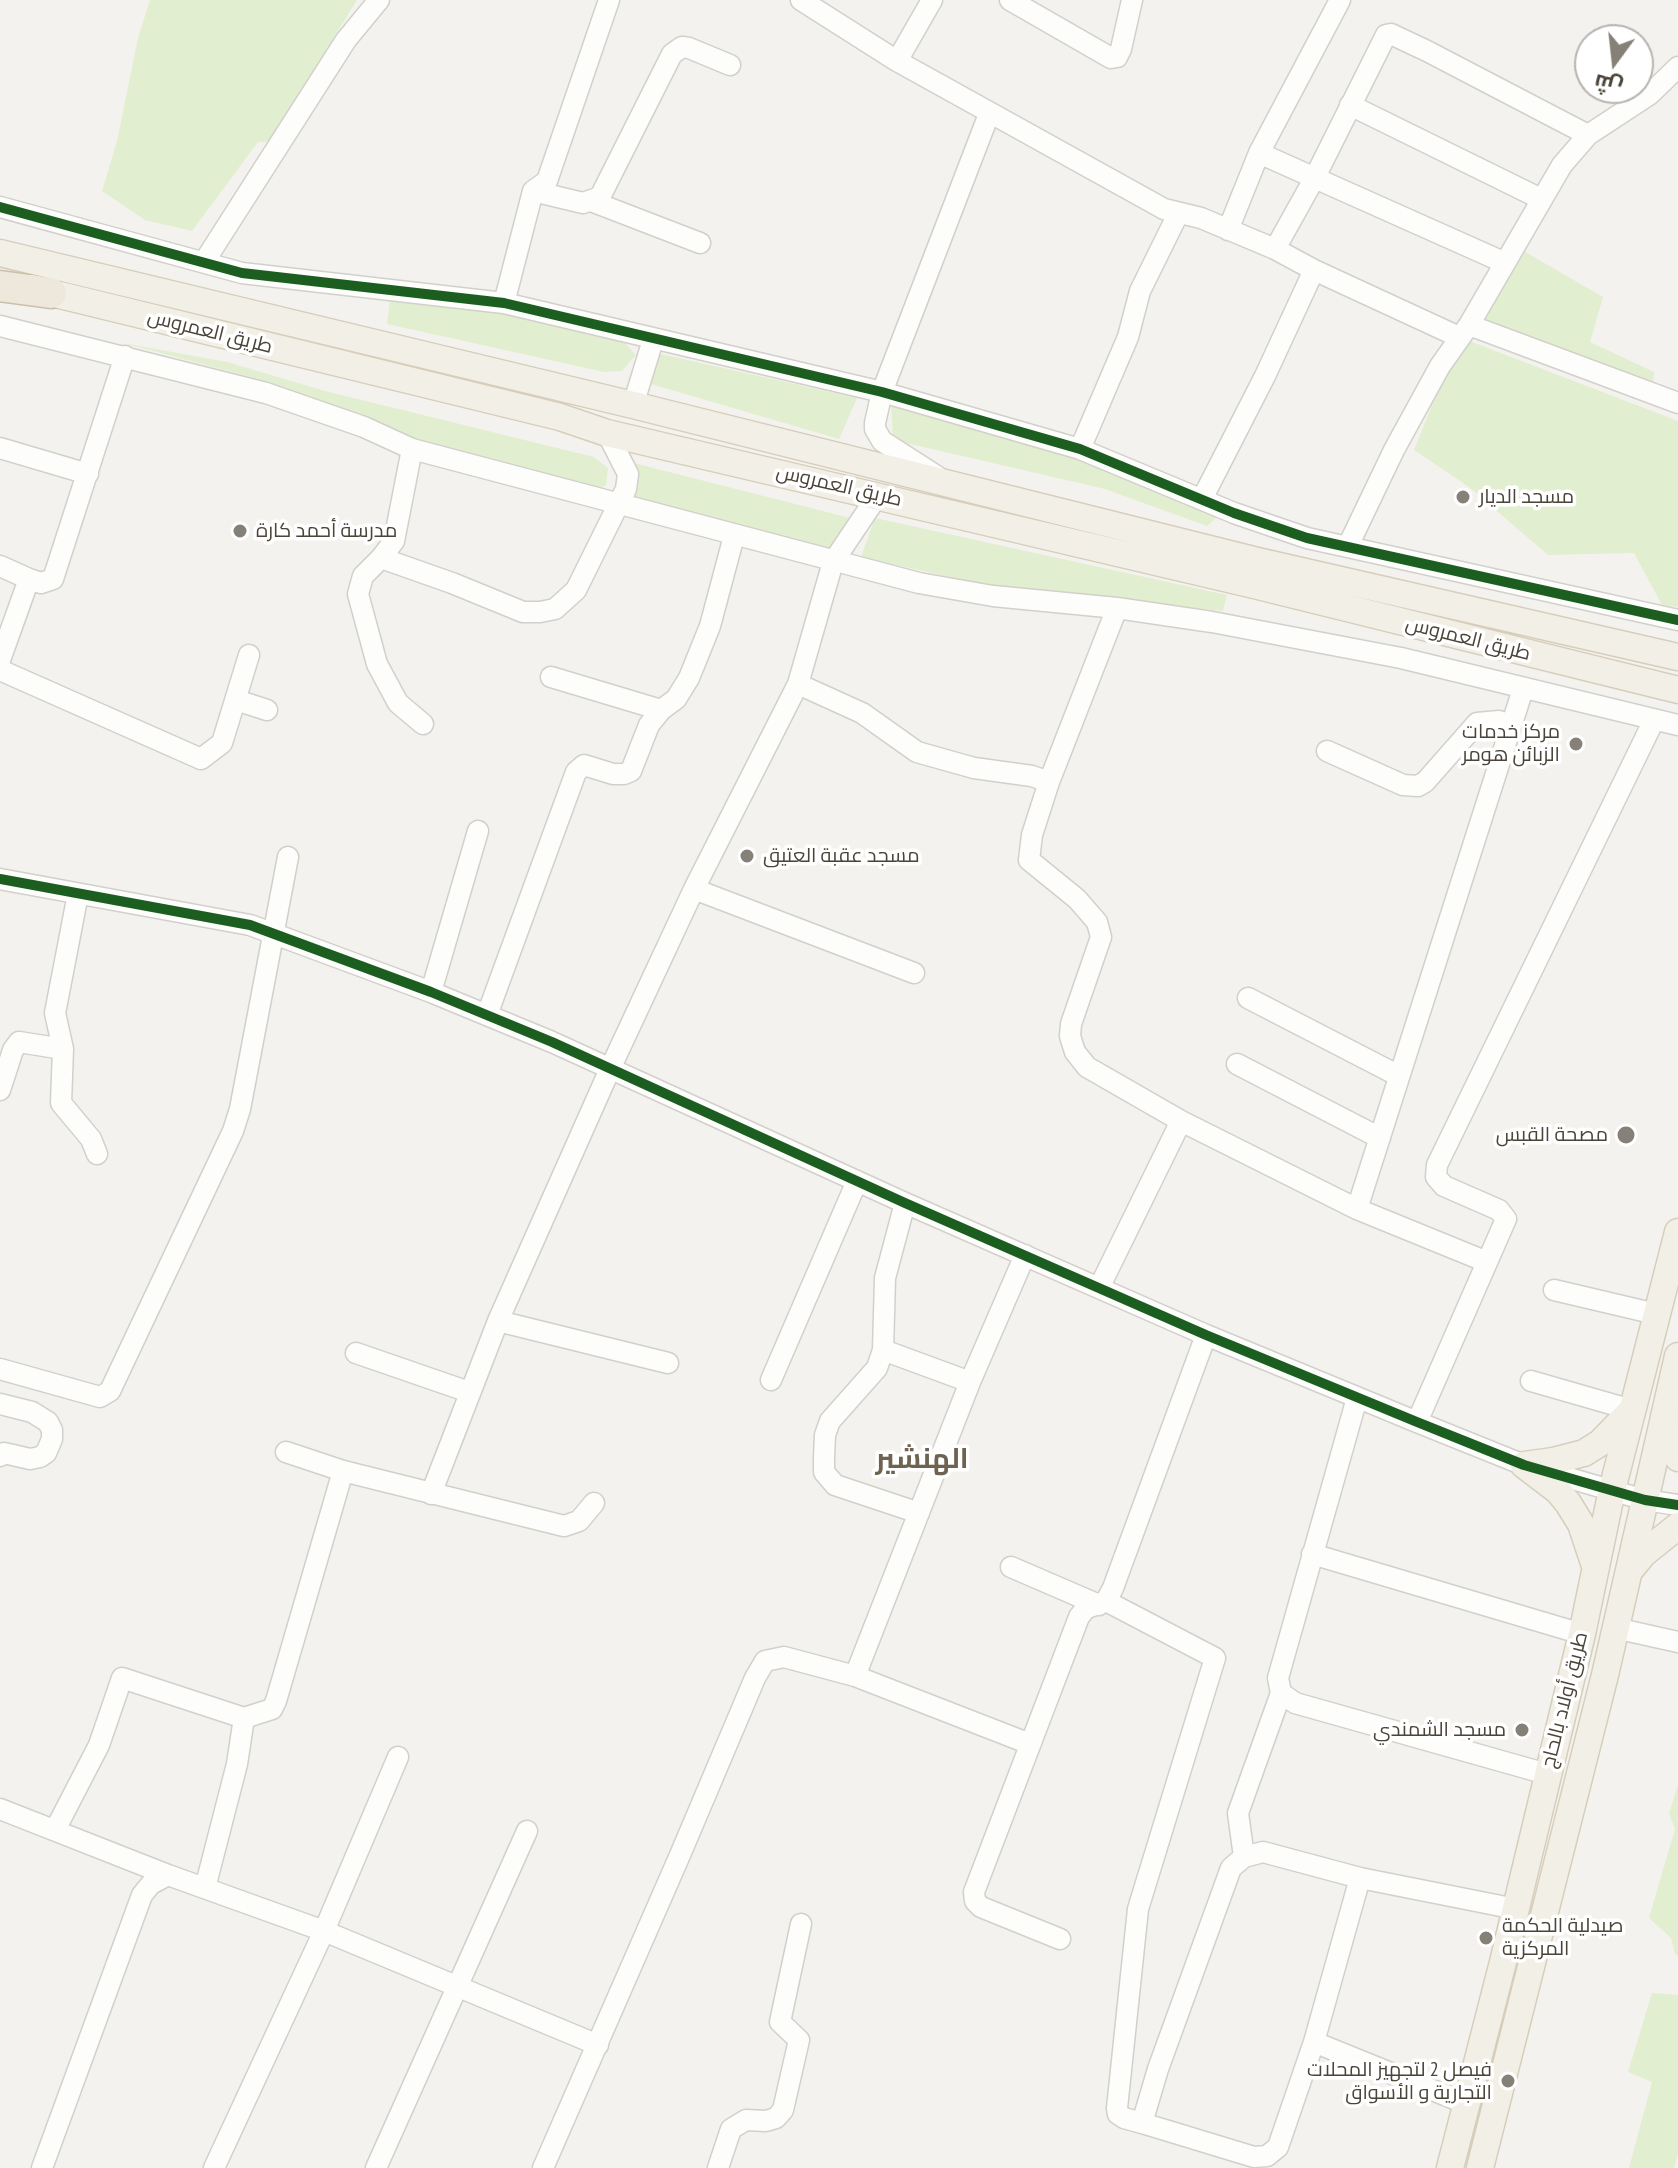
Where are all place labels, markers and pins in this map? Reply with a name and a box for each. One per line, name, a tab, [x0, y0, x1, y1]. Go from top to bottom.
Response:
place label: مسجد الديار	[1479, 485, 1574, 509]
marker: مسجد الديار	[1454, 488, 1472, 506]
place label: مدرسة أحمد كارة	[256, 519, 397, 543]
marker: مدرسة أحمد كارة	[231, 522, 249, 540]
place label: مركز خدمات الزبائن هومر	[1462, 720, 1560, 767]
marker: مركز خدمات الزبائن هومر	[1567, 735, 1585, 753]
place label: مسجد عقبة العتيق	[763, 844, 920, 868]
marker: مسجد عقبة العتيق	[738, 847, 756, 865]
place label: مصحة القبس	[1496, 1123, 1608, 1147]
marker: مصحة القبس	[1615, 1124, 1637, 1146]
place label: مسجد الشمندي	[1373, 1718, 1506, 1742]
marker: مسجد الشمندي	[1513, 1721, 1531, 1739]
place label: صيدلية الحكمة المركزية	[1502, 1914, 1623, 1961]
marker: صيدلية الحكمة المركزية	[1477, 1929, 1495, 1947]
place label: فيصل 2 لتجهيز المحلات التجارية و الأسواق	[1307, 2058, 1492, 2105]
marker: فيصل 2 لتجهيز المحلات التجارية و الأسواق	[1499, 2072, 1517, 2090]

